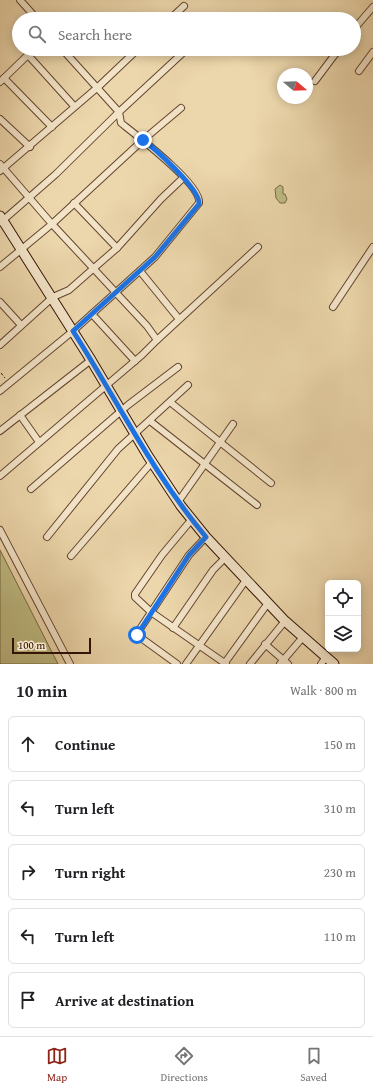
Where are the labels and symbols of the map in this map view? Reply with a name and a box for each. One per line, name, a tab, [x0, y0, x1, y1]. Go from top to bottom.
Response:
north arrow	[277, 68, 313, 104]
route end	[134, 131, 152, 149]
route start	[128, 626, 146, 644]
scale bar	[12, 636, 91, 655]

